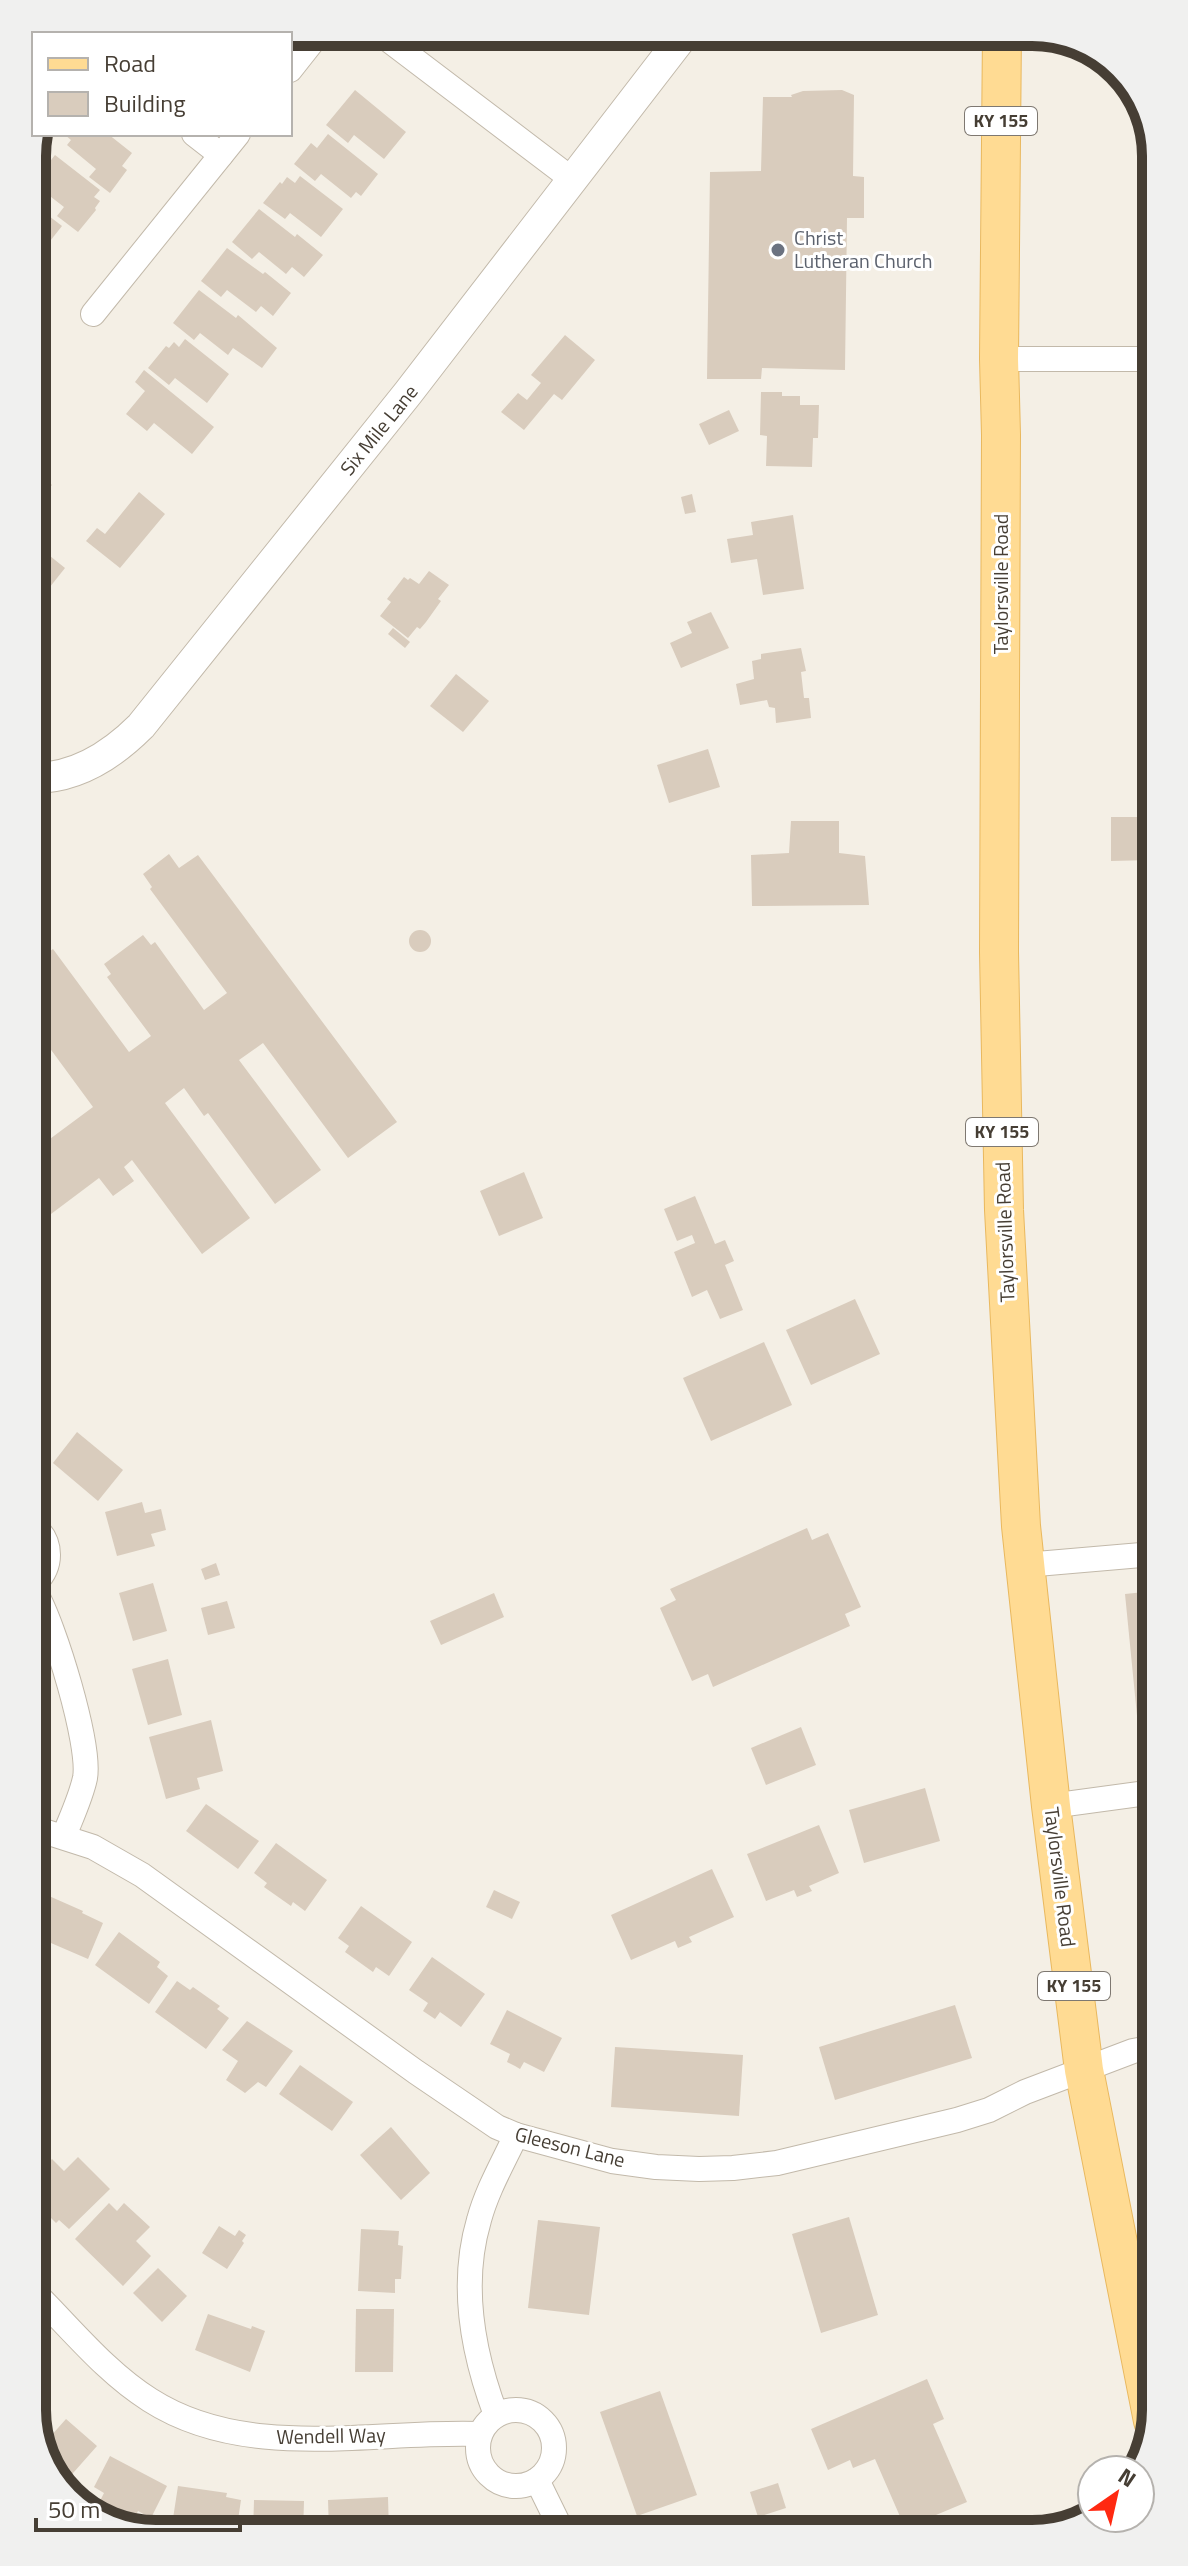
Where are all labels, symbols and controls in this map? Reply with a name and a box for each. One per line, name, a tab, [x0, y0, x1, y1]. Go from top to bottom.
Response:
legend	[32, 32, 292, 136]
text: Road	[104, 45, 156, 81]
text: Building	[104, 85, 186, 121]
road number: KY 155	[965, 107, 1037, 135]
place label: Christ Lutheran Church	[794, 222, 932, 276]
marker: Christ Lutheran Church	[769, 241, 787, 259]
street label: Six Mile Lane	[332, 377, 425, 482]
street label: Taylorsville Road	[985, 514, 1016, 654]
road number: KY 155	[966, 1118, 1038, 1146]
street label: Taylorsville Road	[987, 1161, 1022, 1303]
street label: Taylorsville Road	[1037, 1805, 1084, 1949]
road number: KY 155	[1038, 1972, 1110, 2000]
street label: Gleeson Lane	[512, 2118, 628, 2175]
street label: Wendell Way	[276, 2419, 386, 2452]
north arrow	[1076, 2454, 1156, 2534]
text: N	[1111, 2459, 1143, 2496]
scale bar	[36, 2482, 240, 2532]
text: 50 m	[48, 2491, 100, 2527]

